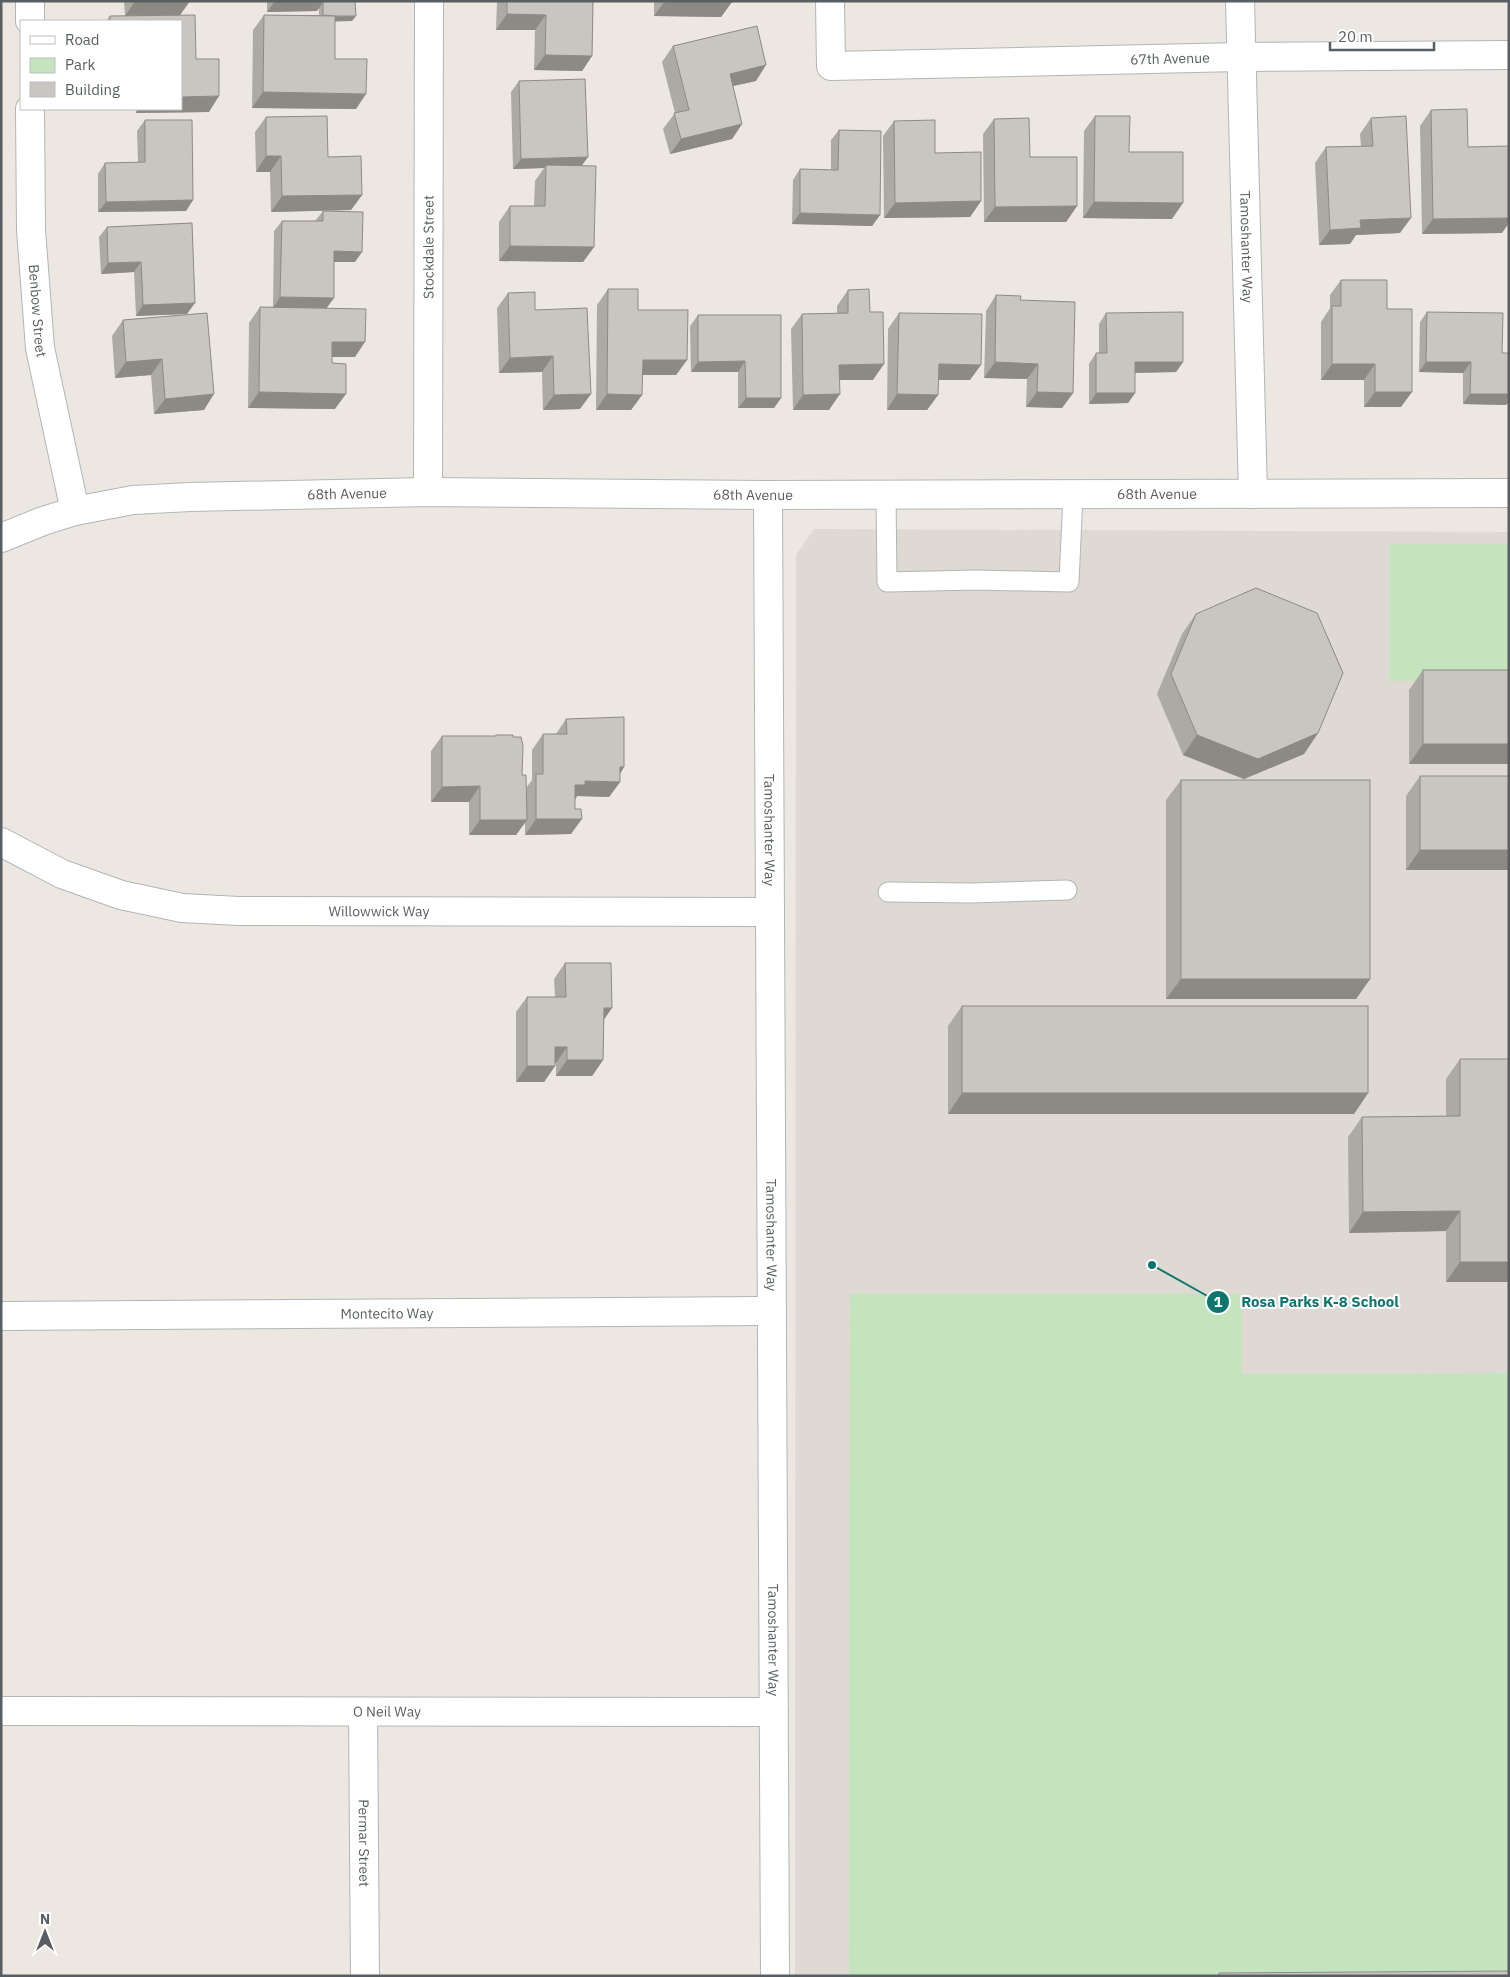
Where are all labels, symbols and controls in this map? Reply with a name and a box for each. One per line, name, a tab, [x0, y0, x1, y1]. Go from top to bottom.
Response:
legend	[20, 20, 182, 110]
scale bar	[1330, 20, 1434, 52]
text: 20 m	[1338, 27, 1373, 46]
text: Road	[65, 30, 100, 49]
street label: 67th Avenue	[1130, 49, 1210, 68]
text: Park	[65, 55, 95, 74]
text: Building	[65, 80, 120, 99]
street label: Tamoshanter Way	[1236, 190, 1257, 303]
street label: Stockdale Street	[419, 195, 438, 299]
street label: Benbow Street	[25, 264, 51, 359]
street label: 68th Avenue	[307, 484, 387, 504]
street label: 68th Avenue	[1117, 485, 1197, 503]
street label: 68th Avenue	[713, 486, 793, 504]
street label: Tamoshanter Way	[760, 774, 779, 886]
street label: Willowwick Way	[329, 902, 429, 920]
street label: Tamoshanter Way	[762, 1179, 781, 1291]
callout: Rosa Parks K-8 School	[1206, 1287, 1408, 1317]
text: 1	[1213, 1292, 1223, 1311]
text: Rosa Parks K-8 School	[1241, 1292, 1399, 1311]
street label: Montecito Way	[340, 1304, 434, 1323]
street label: Tamoshanter Way	[764, 1584, 783, 1696]
street label: O Neil Way	[353, 1702, 421, 1721]
street label: Permar Street	[355, 1799, 373, 1887]
north arrow	[20, 1907, 70, 1957]
text: N	[40, 1910, 50, 1928]

